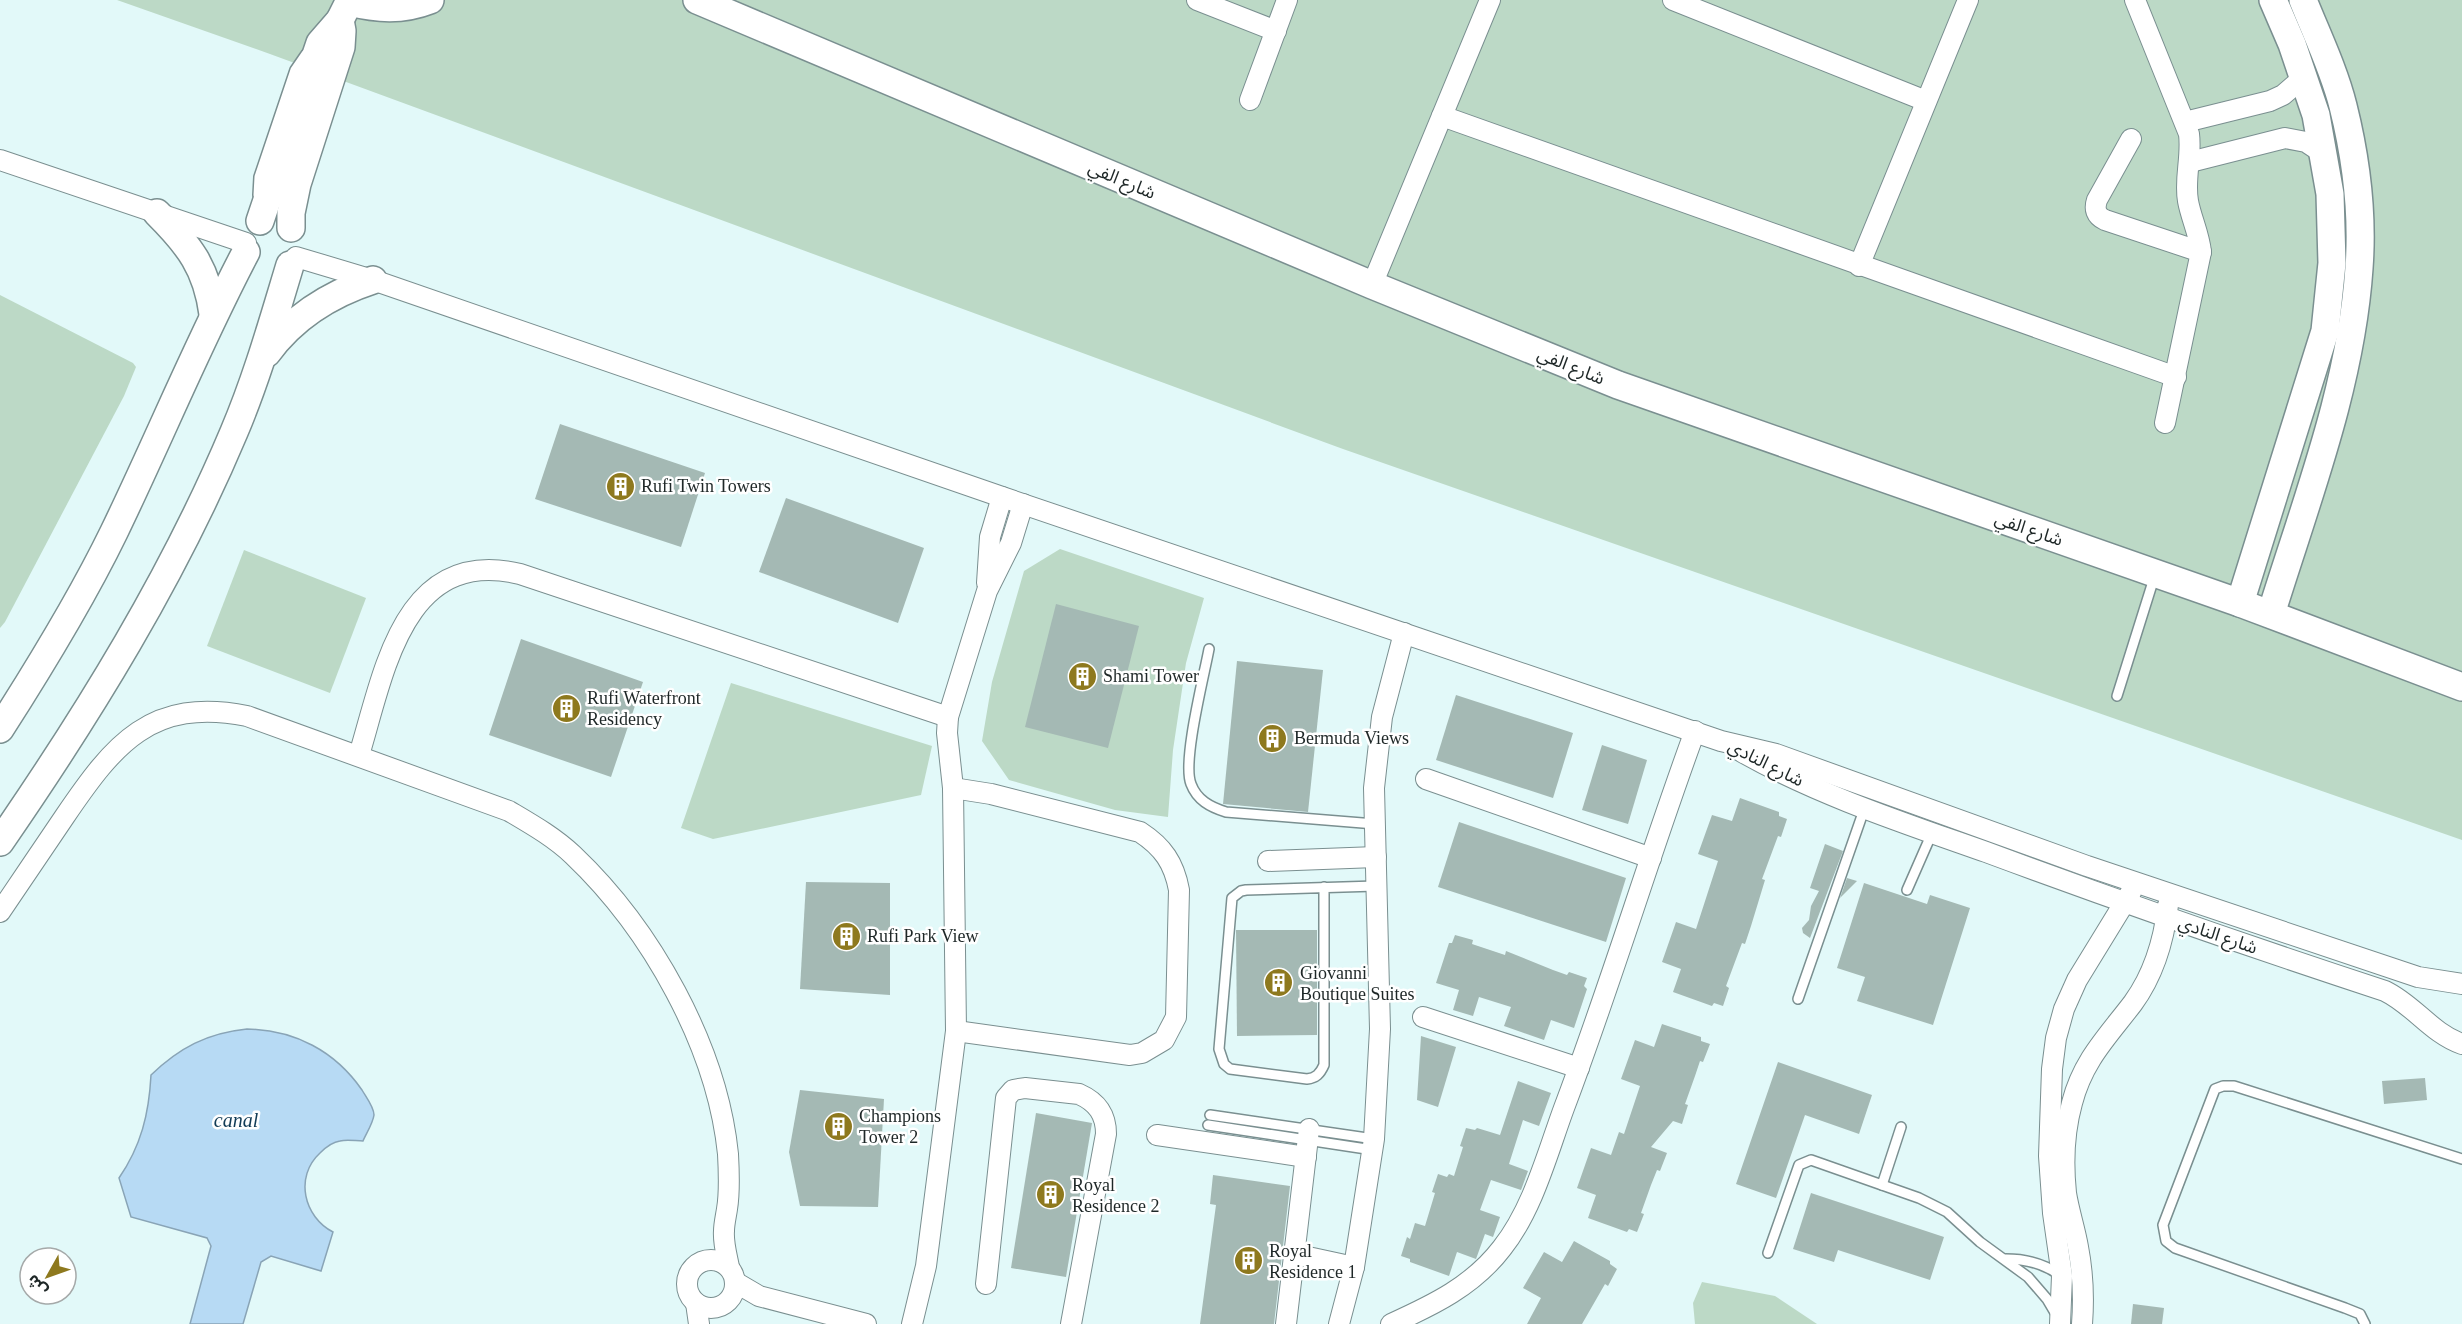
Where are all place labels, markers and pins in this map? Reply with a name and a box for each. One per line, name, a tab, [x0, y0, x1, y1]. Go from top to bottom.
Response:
building icon: Rufi Twin Towers	[604, 470, 636, 502]
place label: Rufi Twin Towers	[641, 476, 771, 496]
building icon: Shami Tower	[1066, 660, 1098, 692]
place label: Shami Tower	[1103, 666, 1199, 686]
place label: Rufi Waterfront Residency	[587, 688, 701, 729]
building icon: Rufi Waterfront Residency	[550, 692, 582, 724]
building icon: Bermuda Views	[1257, 722, 1289, 754]
place label: Bermuda Views	[1294, 728, 1409, 748]
building icon: Rufi Park View	[830, 920, 862, 952]
place label: Rufi Park View	[867, 926, 979, 946]
place label: Giovanni Boutique Suites	[1300, 963, 1415, 1004]
building icon: Giovanni Boutique Suites	[1263, 967, 1295, 999]
place label: Champions Tower 2	[859, 1106, 941, 1147]
building icon: Champions Tower 2	[822, 1110, 854, 1142]
place label: Royal Residence 2	[1072, 1175, 1159, 1216]
building icon: Royal Residence 2	[1035, 1179, 1067, 1211]
place label: Royal Residence 1	[1269, 1241, 1356, 1282]
building icon: Royal Residence 1	[1232, 1245, 1264, 1277]

